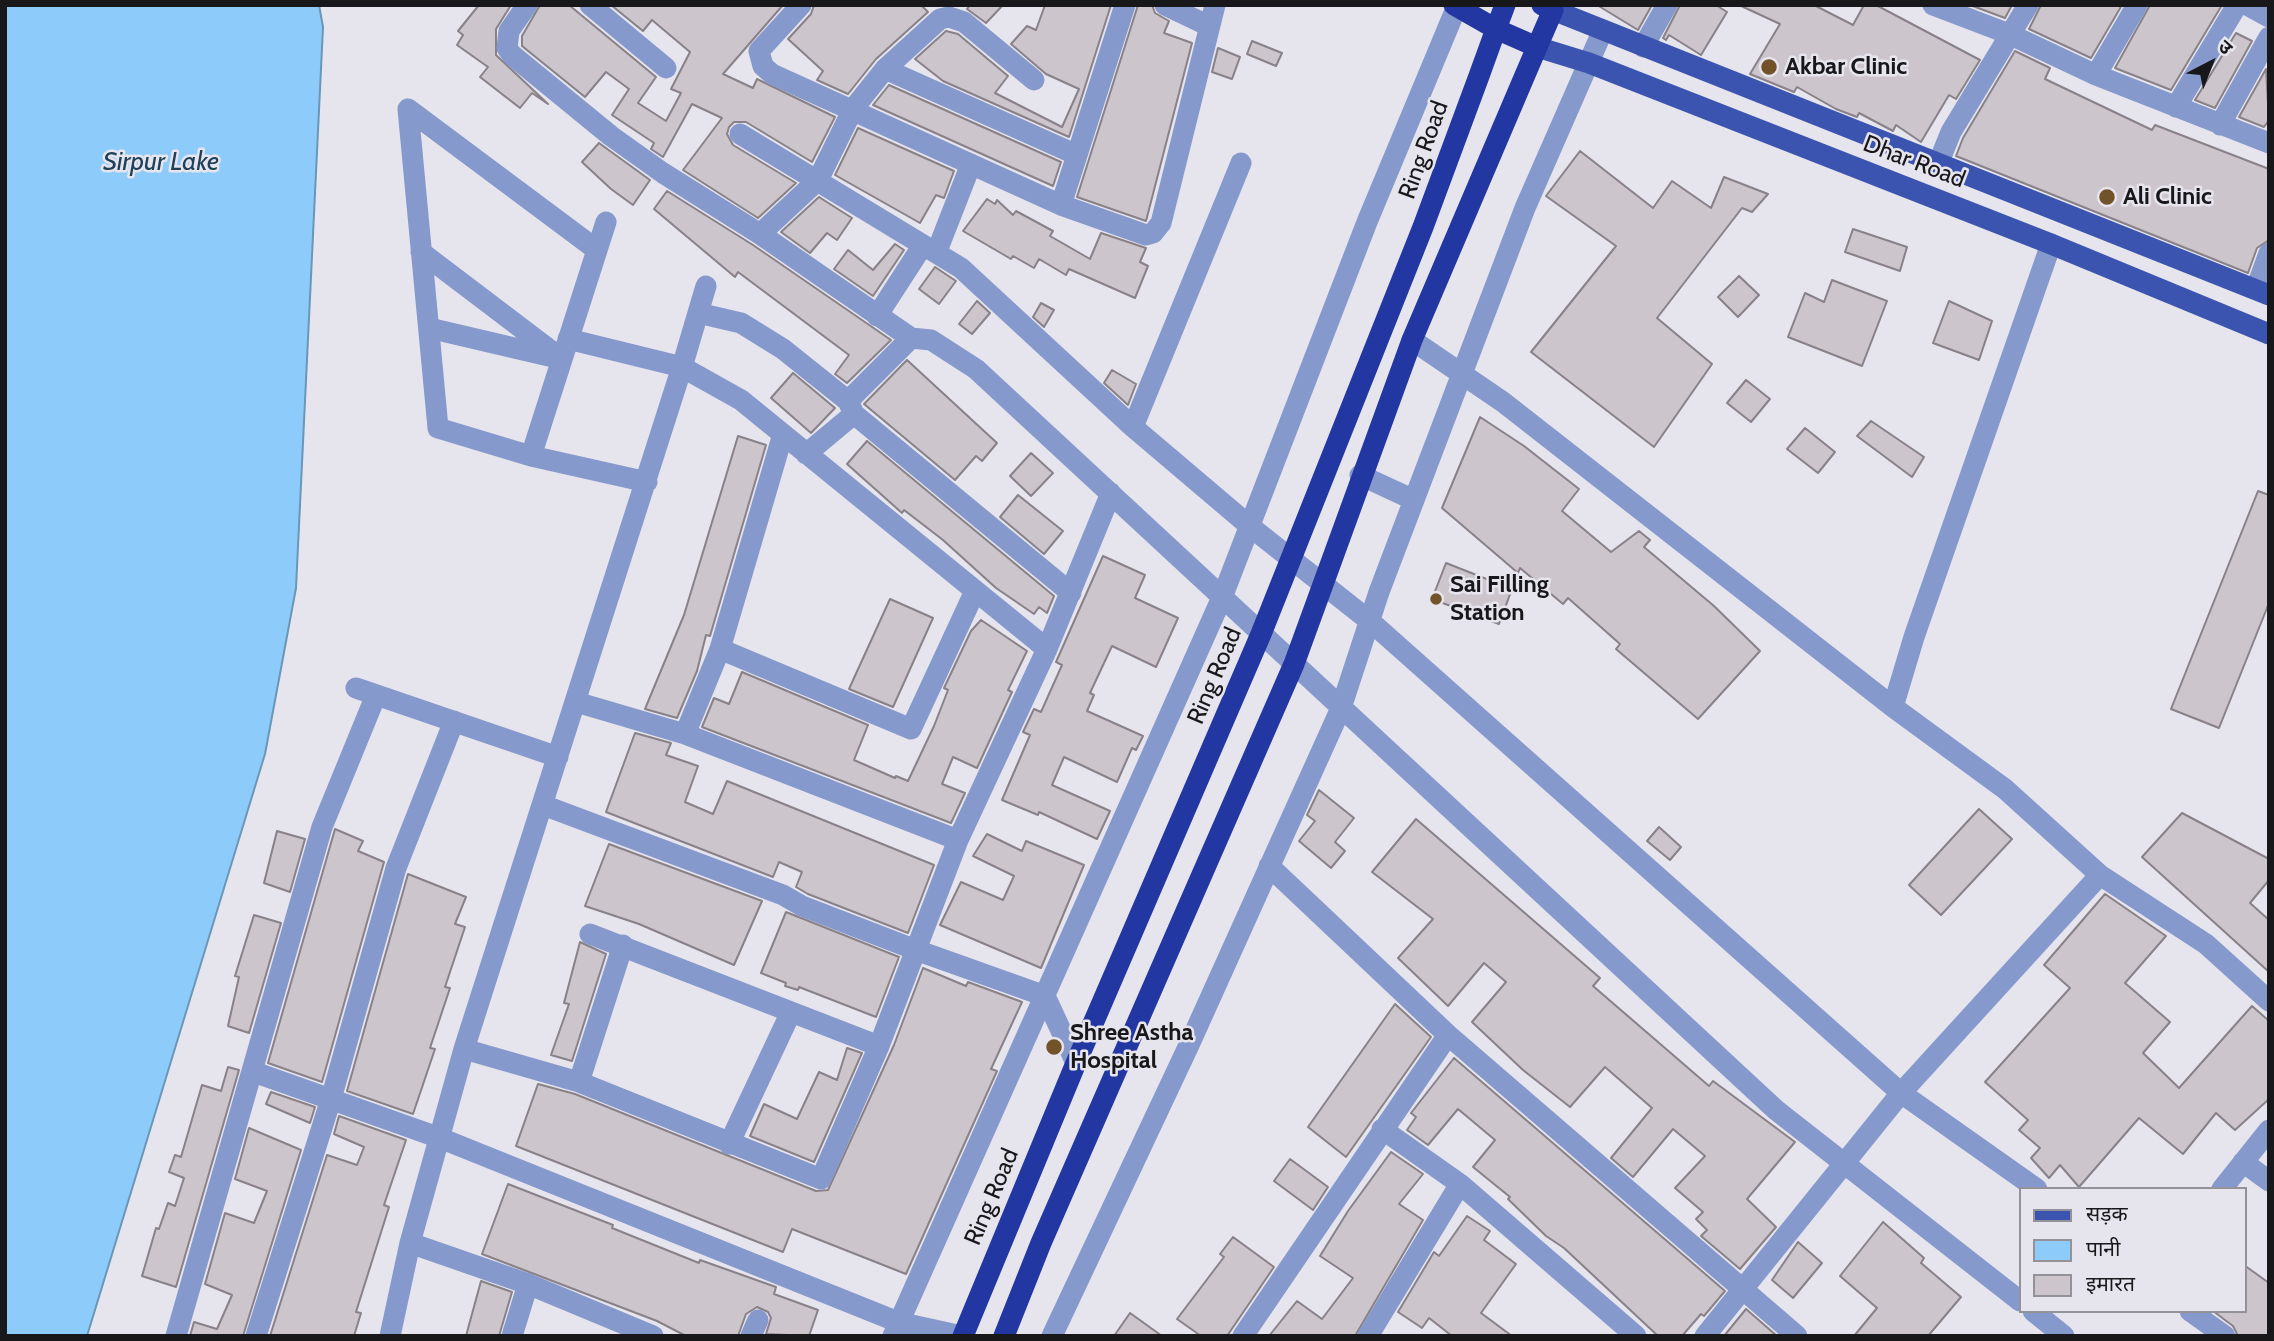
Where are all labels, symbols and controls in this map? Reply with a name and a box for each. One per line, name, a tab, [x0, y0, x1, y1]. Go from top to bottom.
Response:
north arrow	[2176, 28, 2246, 98]
text: उ	[2214, 35, 2237, 59]
place label: Akbar Clinic	[1785, 53, 1907, 81]
marker: Akbar Clinic	[1759, 57, 1779, 77]
street label: Ring Road	[1393, 97, 1455, 203]
street label: Dhar Road	[1859, 129, 1969, 195]
water label: Sirpur Lake	[103, 146, 219, 178]
place label: Ali Clinic	[2123, 183, 2212, 211]
marker: Ali Clinic	[2097, 187, 2117, 207]
place label: Sai Filling Station	[1450, 571, 1549, 627]
marker: Sai Filling Station	[1428, 591, 1444, 607]
street label: Ring Road	[1182, 623, 1248, 729]
place label: Shree Astha Hospital	[1070, 1019, 1193, 1075]
marker: Shree Astha Hospital	[1044, 1037, 1064, 1057]
street label: Ring Road	[959, 1144, 1025, 1250]
legend	[2018, 1187, 2246, 1313]
text: सड़क	[2086, 1201, 2128, 1226]
text: पानी	[2086, 1236, 2120, 1261]
text: इमारत	[2086, 1271, 2135, 1296]

